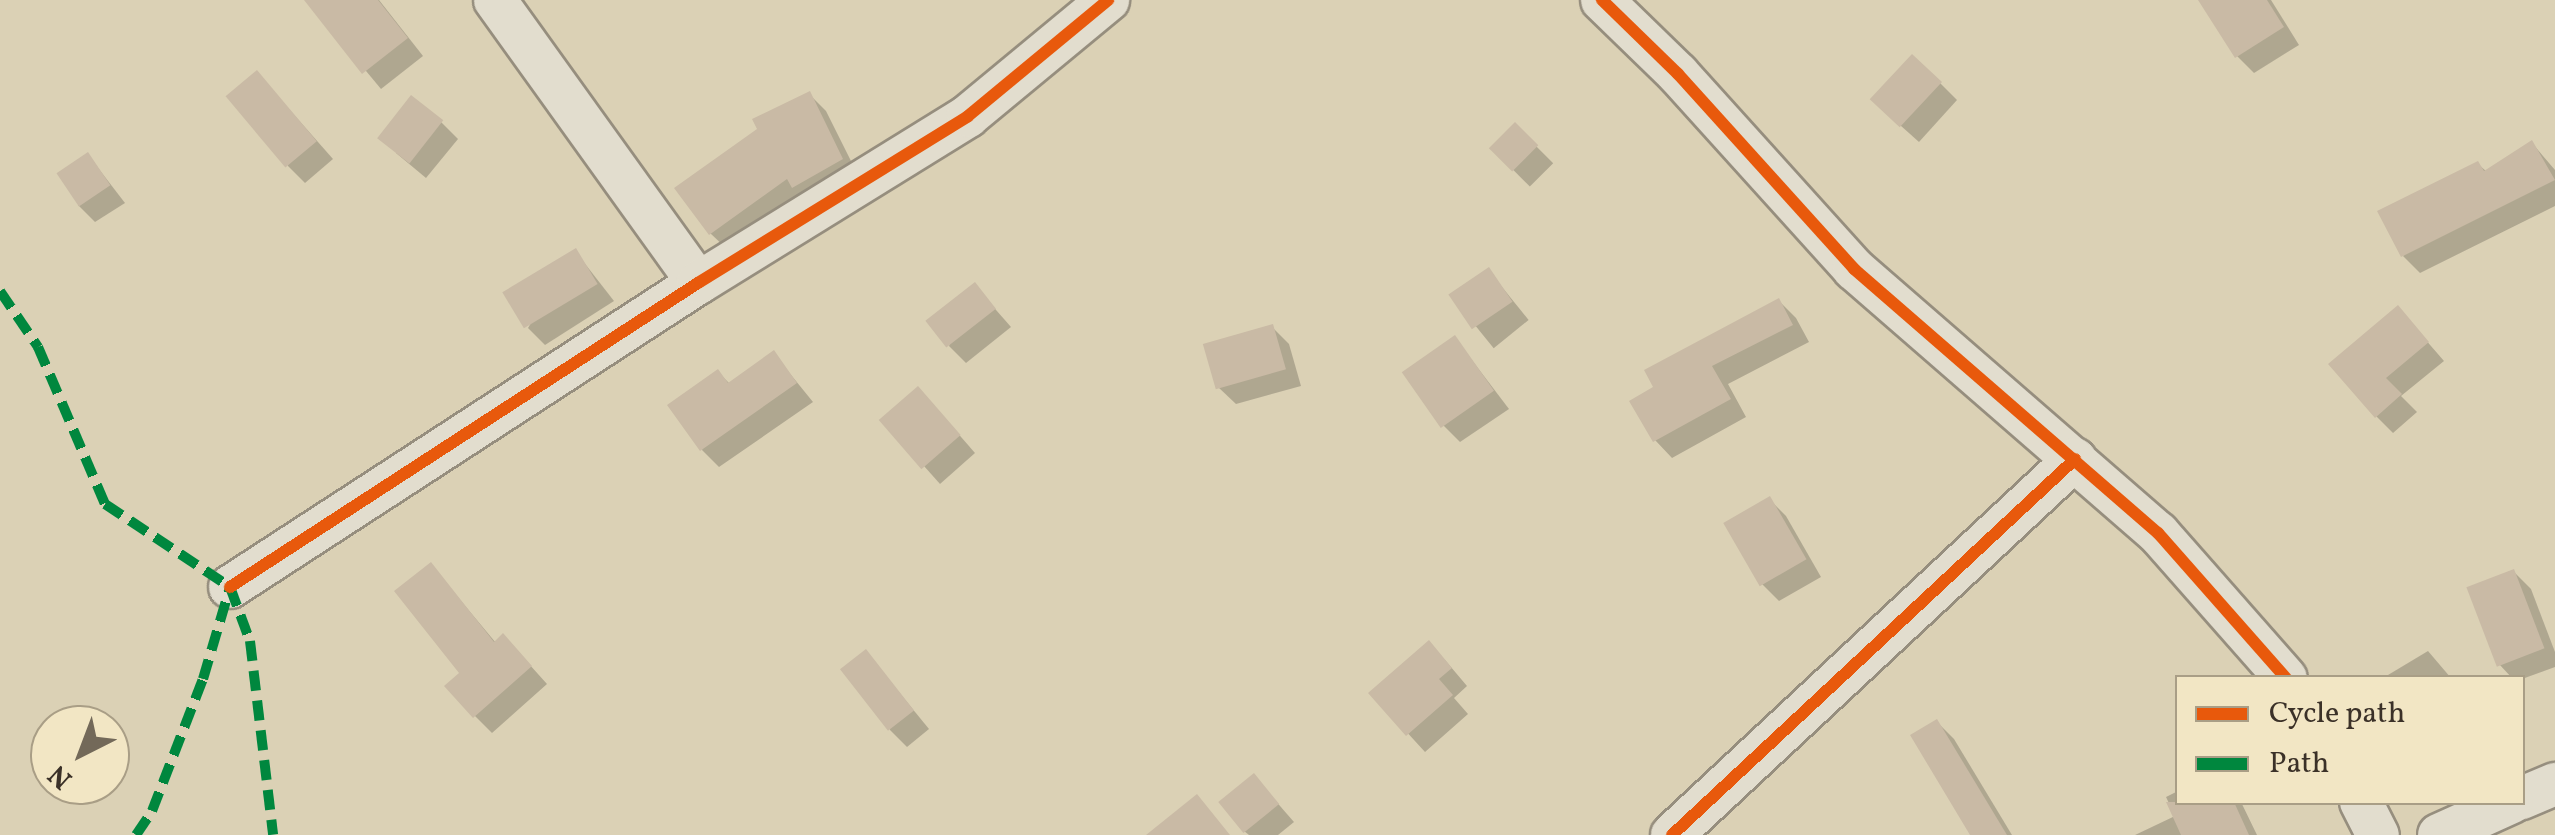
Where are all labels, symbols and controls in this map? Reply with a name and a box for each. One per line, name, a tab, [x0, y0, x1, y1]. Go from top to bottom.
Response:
legend	[2175, 675, 2525, 805]
text: Cycle path	[2269, 693, 2405, 735]
north arrow	[30, 705, 130, 805]
text: Path	[2269, 743, 2329, 785]
text: N	[40, 755, 82, 797]

